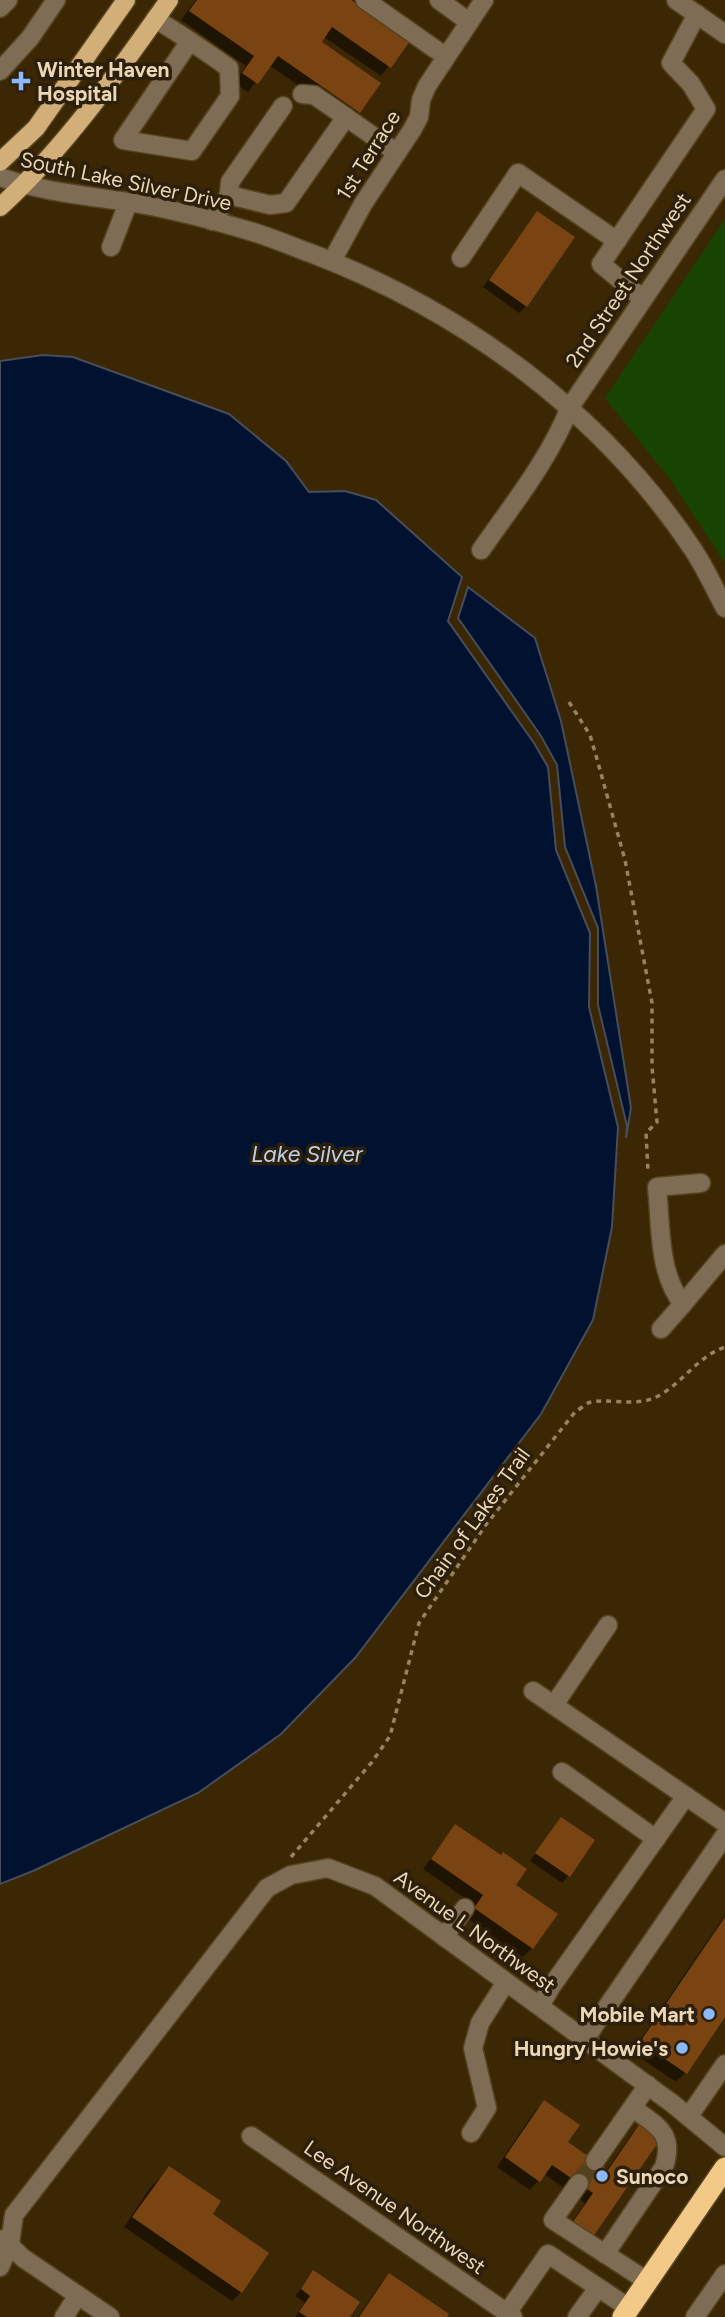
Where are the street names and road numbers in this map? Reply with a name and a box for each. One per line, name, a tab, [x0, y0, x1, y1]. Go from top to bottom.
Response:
street label: 1st Terrace	[331, 106, 405, 204]
street label: South Lake Silver Drive	[18, 146, 234, 216]
street label: 2nd Street Northwest	[560, 188, 696, 372]
street label: Chain of Lakes Trail	[409, 1443, 535, 1603]
street label: Avenue L Northwest	[390, 1864, 560, 1998]
street label: Lee Avenue Northwest	[299, 2135, 491, 2279]

